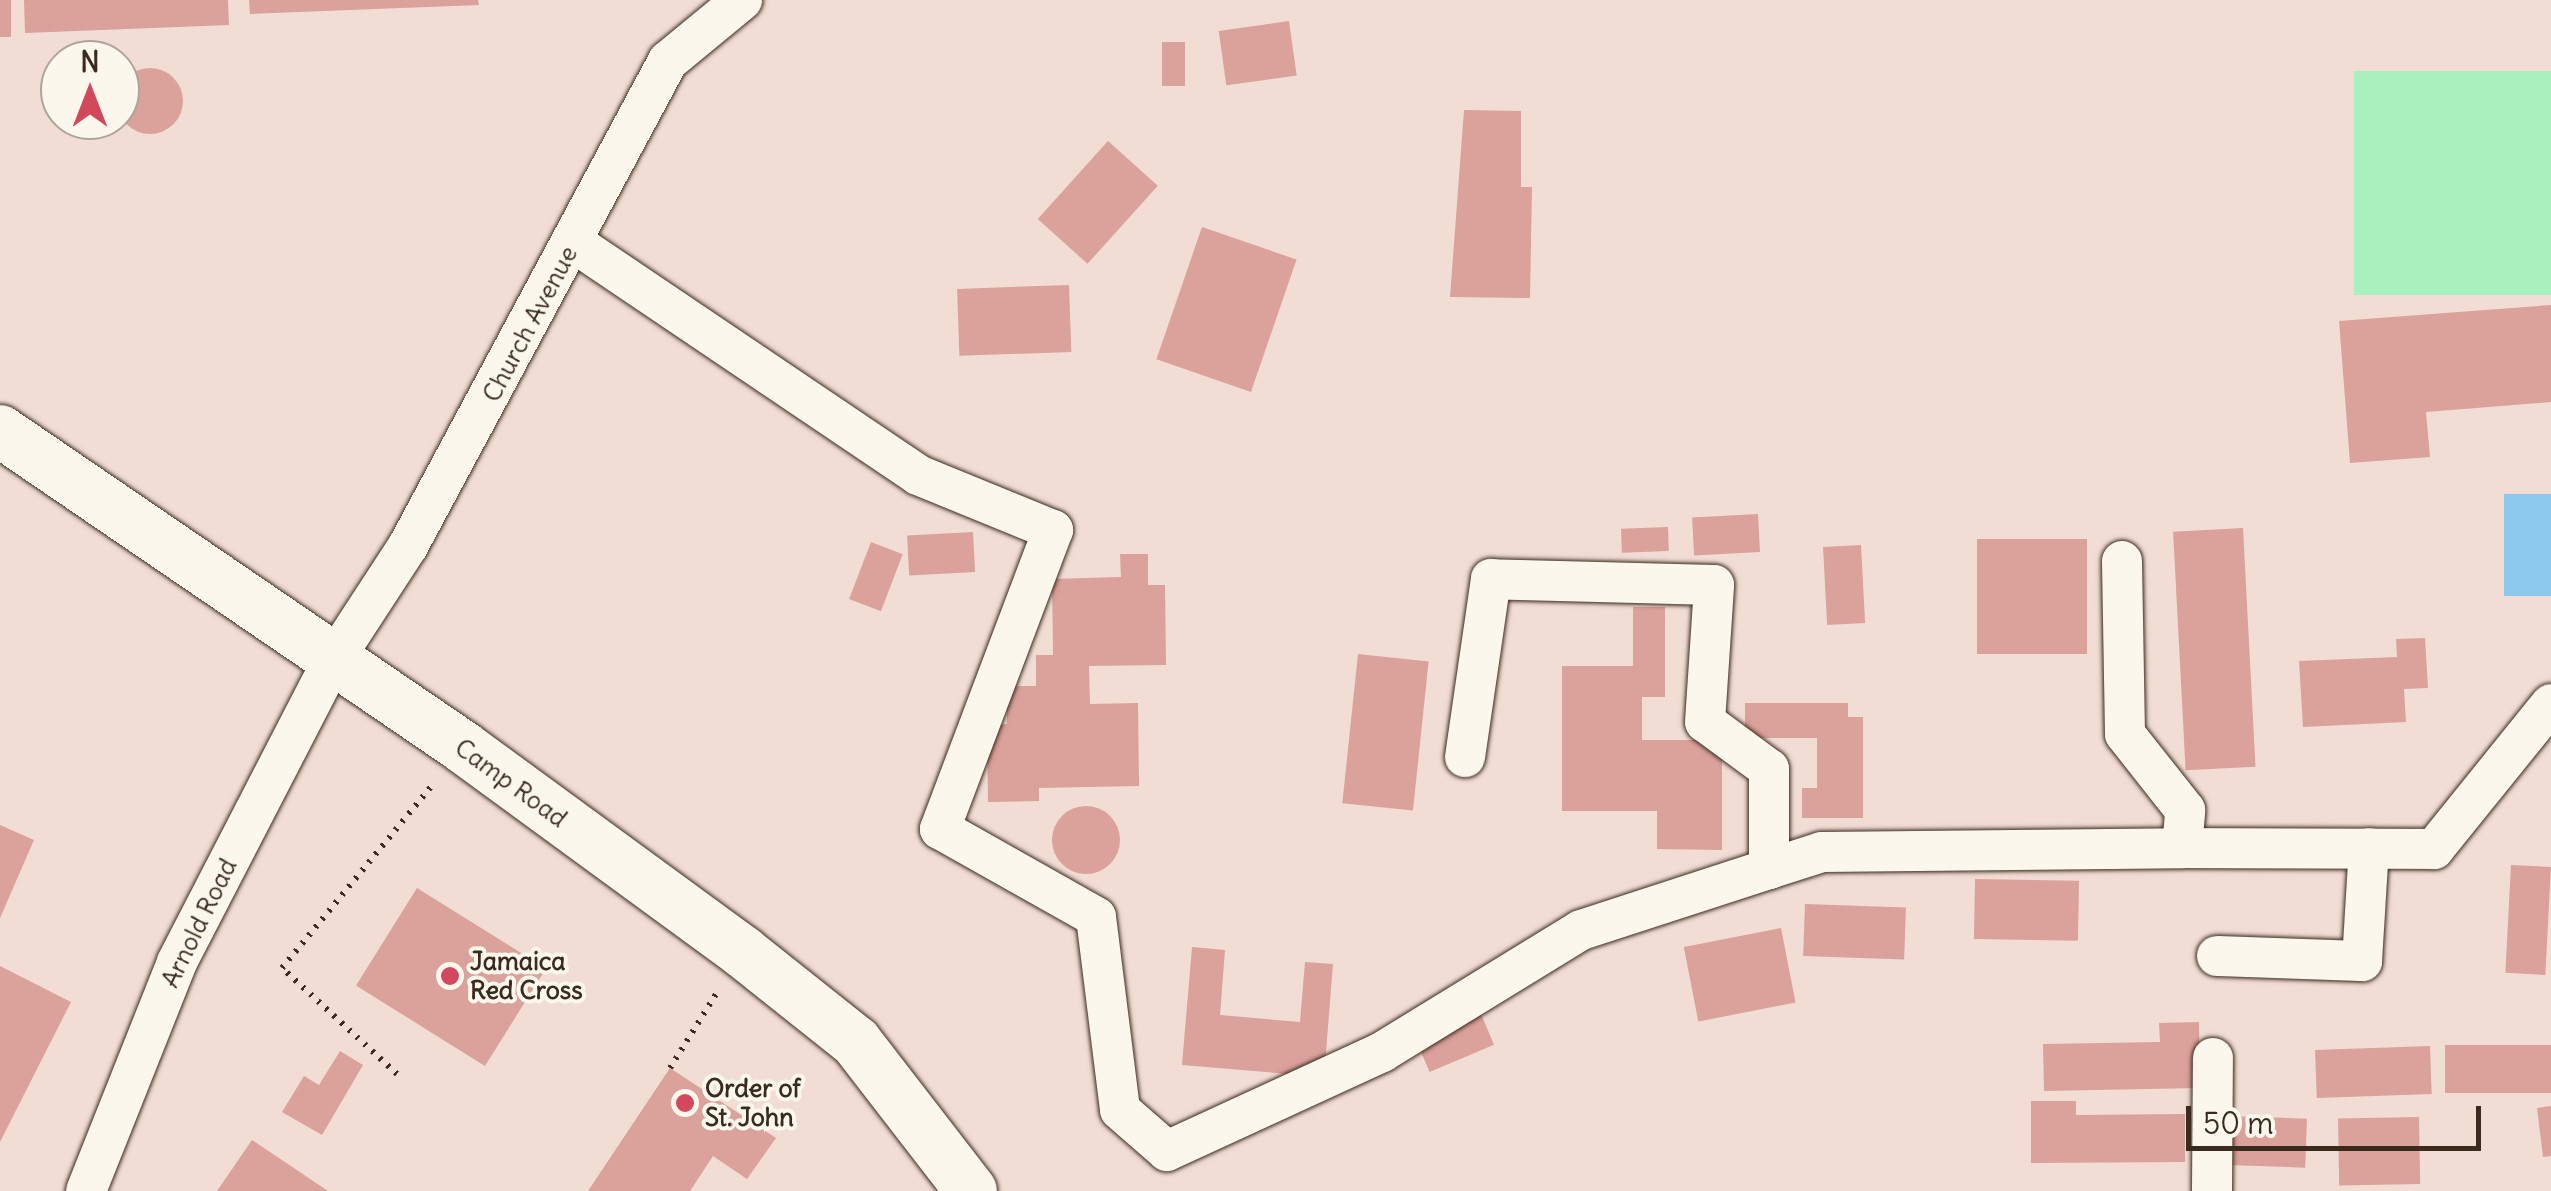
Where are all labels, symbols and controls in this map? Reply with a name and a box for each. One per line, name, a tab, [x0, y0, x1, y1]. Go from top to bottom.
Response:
north arrow	[40, 40, 140, 140]
text: N	[80, 44, 100, 80]
street label: Church Avenue	[476, 241, 584, 407]
street label: Camp Road	[449, 732, 573, 834]
street label: Arnold Road	[155, 854, 243, 992]
place label: Jamaica Red Cross	[470, 947, 583, 1006]
marker: Jamaica Red Cross	[439, 965, 461, 987]
place label: Order of St. John	[705, 1074, 801, 1133]
scale bar	[2191, 1086, 2486, 1148]
marker: Order of St. John	[674, 1092, 696, 1114]
text: 50 m	[2203, 1104, 2273, 1142]

